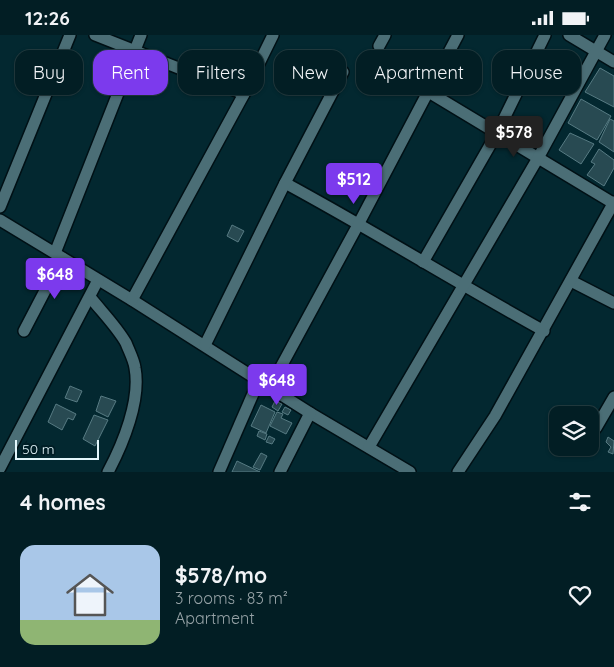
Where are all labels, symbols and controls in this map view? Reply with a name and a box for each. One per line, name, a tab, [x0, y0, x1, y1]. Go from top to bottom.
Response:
text: 12:26	[25, 6, 70, 30]
chip: Buy	[15, 50, 83, 95]
chip: Rent	[93, 50, 168, 95]
chip: Filters	[178, 50, 264, 95]
chip: New	[274, 50, 346, 95]
chip: Apartment	[356, 50, 482, 95]
chip: House	[492, 50, 581, 95]
pin: $578	[484, 115, 544, 158]
text: $578	[496, 122, 532, 142]
pin: $512	[324, 163, 384, 205]
text: $512	[337, 169, 371, 189]
pin: $648	[25, 257, 85, 300]
text: $648	[37, 264, 73, 284]
pin: $648	[247, 363, 307, 406]
text: $648	[259, 370, 295, 390]
map controls	[549, 406, 599, 456]
button: layers	[549, 406, 599, 456]
scale bar	[15, 437, 99, 460]
text: 50 m	[22, 440, 55, 458]
icon: filters	[566, 488, 594, 516]
text: 4 homes	[20, 489, 106, 515]
text: $578/mo	[175, 562, 267, 588]
icon: home	[60, 565, 120, 625]
icon: heart	[566, 581, 594, 609]
text: 3 rooms · 83 m²	[175, 588, 288, 608]
text: Apartment	[175, 608, 255, 628]

